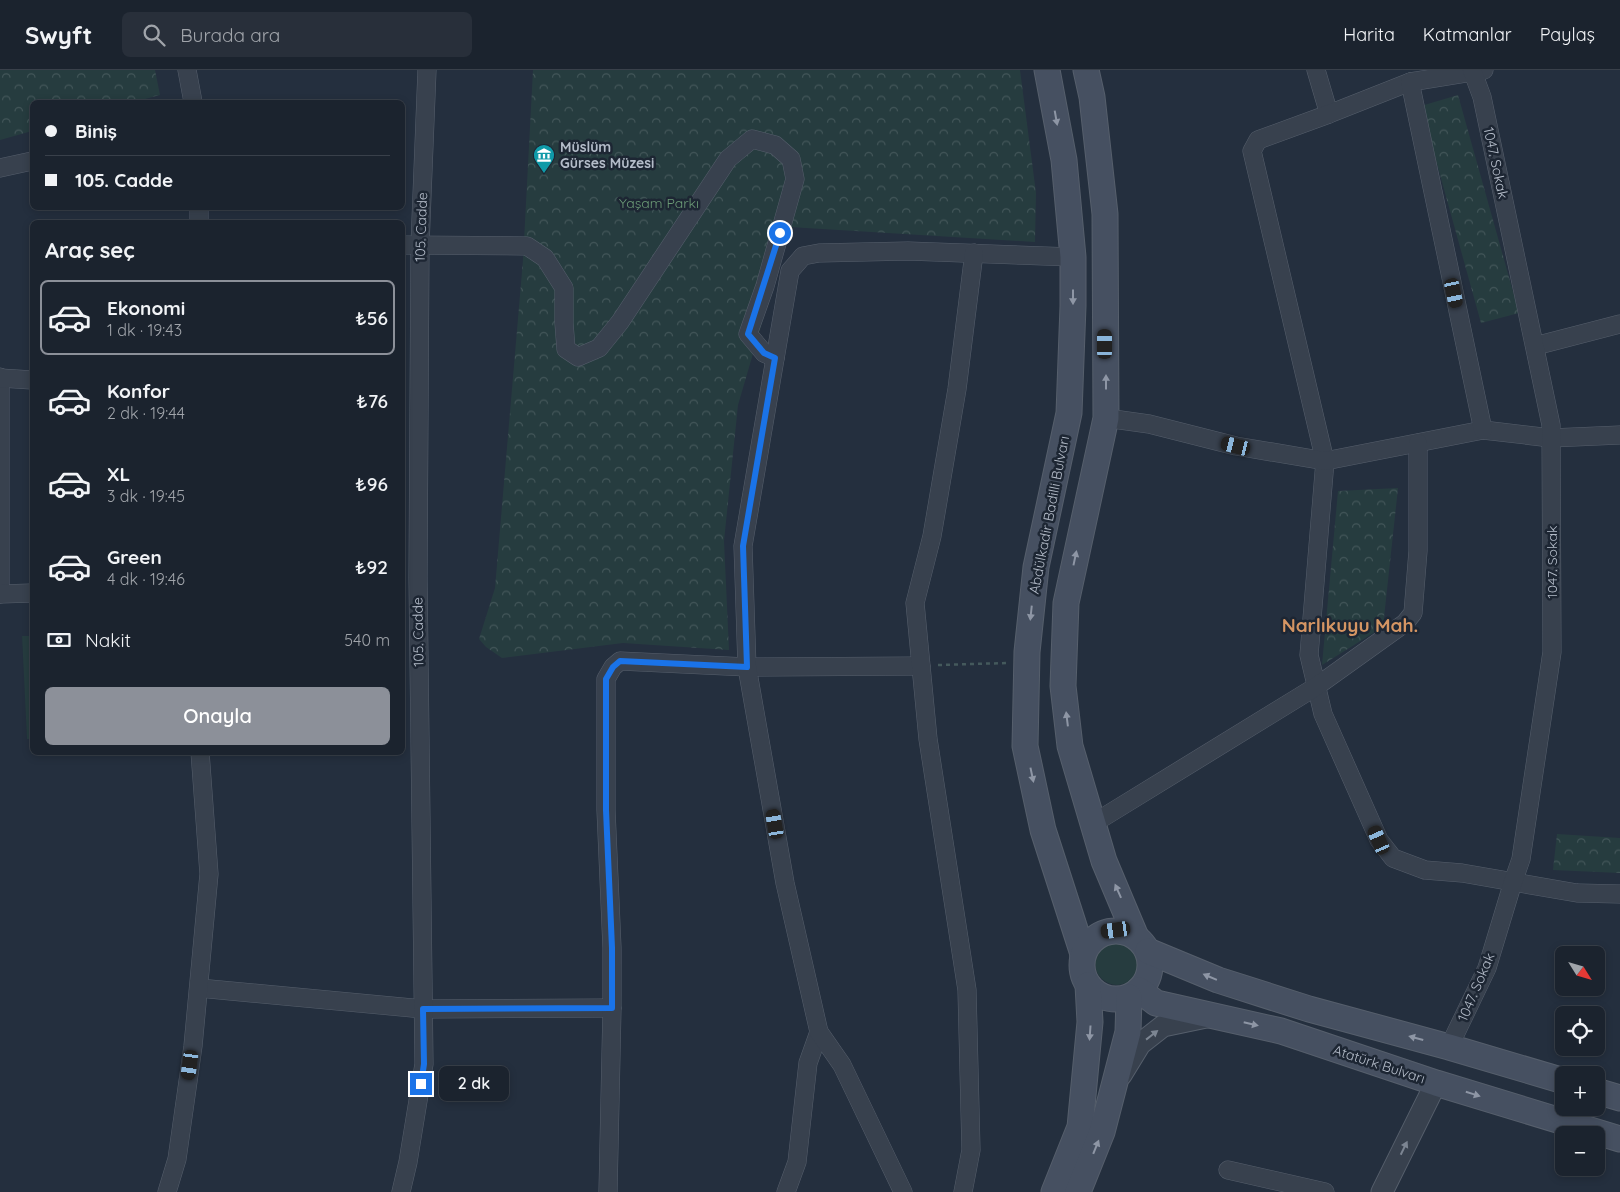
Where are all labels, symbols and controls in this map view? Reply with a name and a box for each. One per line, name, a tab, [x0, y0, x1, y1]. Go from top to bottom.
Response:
search box	[122, 12, 472, 57]
text: Swyft	[25, 20, 92, 50]
icon: search	[140, 21, 168, 49]
text: Burada ara	[180, 23, 280, 47]
text: Harita	[1343, 23, 1395, 46]
text: Katmanlar	[1423, 23, 1512, 46]
text: Paylaş	[1540, 23, 1595, 46]
one-way arrow	[1053, 110, 1061, 126]
text: Biniş	[75, 119, 117, 143]
street label: 1047. Sokak	[1480, 125, 1512, 201]
place label: Müslüm Gürses Müzesi	[560, 138, 654, 172]
museum icon: Müslüm Gürses Müzesi	[532, 143, 556, 174]
text: 105. Cadde	[75, 168, 173, 192]
street label: 105. Cadde	[411, 192, 431, 262]
park label: Yaşam Parkı	[619, 194, 699, 212]
route start	[769, 222, 791, 244]
text: Araç seç	[45, 236, 135, 264]
car	[1443, 277, 1464, 309]
one-way arrow	[1069, 289, 1077, 305]
icon: car	[47, 295, 92, 340]
text: Ekonomi	[107, 296, 185, 320]
text: ₺56	[355, 306, 388, 330]
text: 1 dk · 19:43	[107, 320, 182, 340]
car	[1097, 329, 1112, 359]
one-way arrow	[1102, 373, 1110, 389]
icon: car	[47, 378, 92, 423]
text: Konfor	[107, 379, 170, 403]
text: ₺76	[356, 389, 388, 413]
text: 2 dk · 19:44	[107, 403, 185, 423]
street label: Abdülkadir Badilli Bulvarı	[1025, 434, 1073, 596]
car	[1219, 435, 1252, 457]
icon: car	[47, 461, 92, 506]
text: XL	[107, 462, 130, 486]
text: ₺96	[355, 472, 388, 496]
text: 3 dk · 19:45	[107, 486, 185, 506]
street label: 1047. Sokak	[1543, 526, 1561, 598]
icon: car	[47, 544, 92, 589]
text: Green	[107, 545, 162, 569]
one-way arrow	[1071, 551, 1079, 566]
text: ₺92	[355, 555, 388, 579]
text: 4 dk · 19:46	[107, 569, 185, 589]
street label: 105. Cadde	[408, 597, 428, 667]
one-way arrow	[1027, 605, 1035, 621]
district label: Narlıkuyu Mah.	[1282, 613, 1418, 637]
icon: cash	[45, 626, 73, 654]
text: Nakit	[85, 628, 131, 652]
text: 540 m	[344, 630, 390, 650]
button: Onayla	[45, 687, 390, 745]
one-way arrow	[1063, 711, 1071, 727]
one-way arrow	[1028, 767, 1036, 783]
car	[765, 808, 784, 840]
car	[1366, 823, 1391, 857]
one-way arrow	[1113, 884, 1121, 898]
car	[1100, 920, 1131, 940]
north arrow	[1555, 946, 1605, 996]
map controls	[1555, 946, 1605, 1176]
street label: 1047. Sokak	[1453, 950, 1499, 1024]
one-way arrow	[1203, 972, 1217, 980]
button: locate	[1555, 1006, 1605, 1056]
one-way arrow	[1243, 1021, 1259, 1029]
one-way arrow	[1085, 1026, 1093, 1042]
one-way arrow	[1145, 1030, 1159, 1040]
one-way arrow	[1409, 1034, 1424, 1042]
street label: Atatürk Bulvarı	[1331, 1041, 1427, 1087]
car	[180, 1049, 199, 1081]
callout: 2 dk	[438, 1066, 508, 1102]
button: +	[1555, 1066, 1605, 1116]
route end	[410, 1073, 432, 1095]
text: 2 dk	[458, 1073, 490, 1093]
one-way arrow	[1465, 1090, 1480, 1098]
button: −	[1555, 1126, 1605, 1176]
one-way arrow	[1093, 1140, 1101, 1154]
one-way arrow	[1400, 1141, 1408, 1155]

